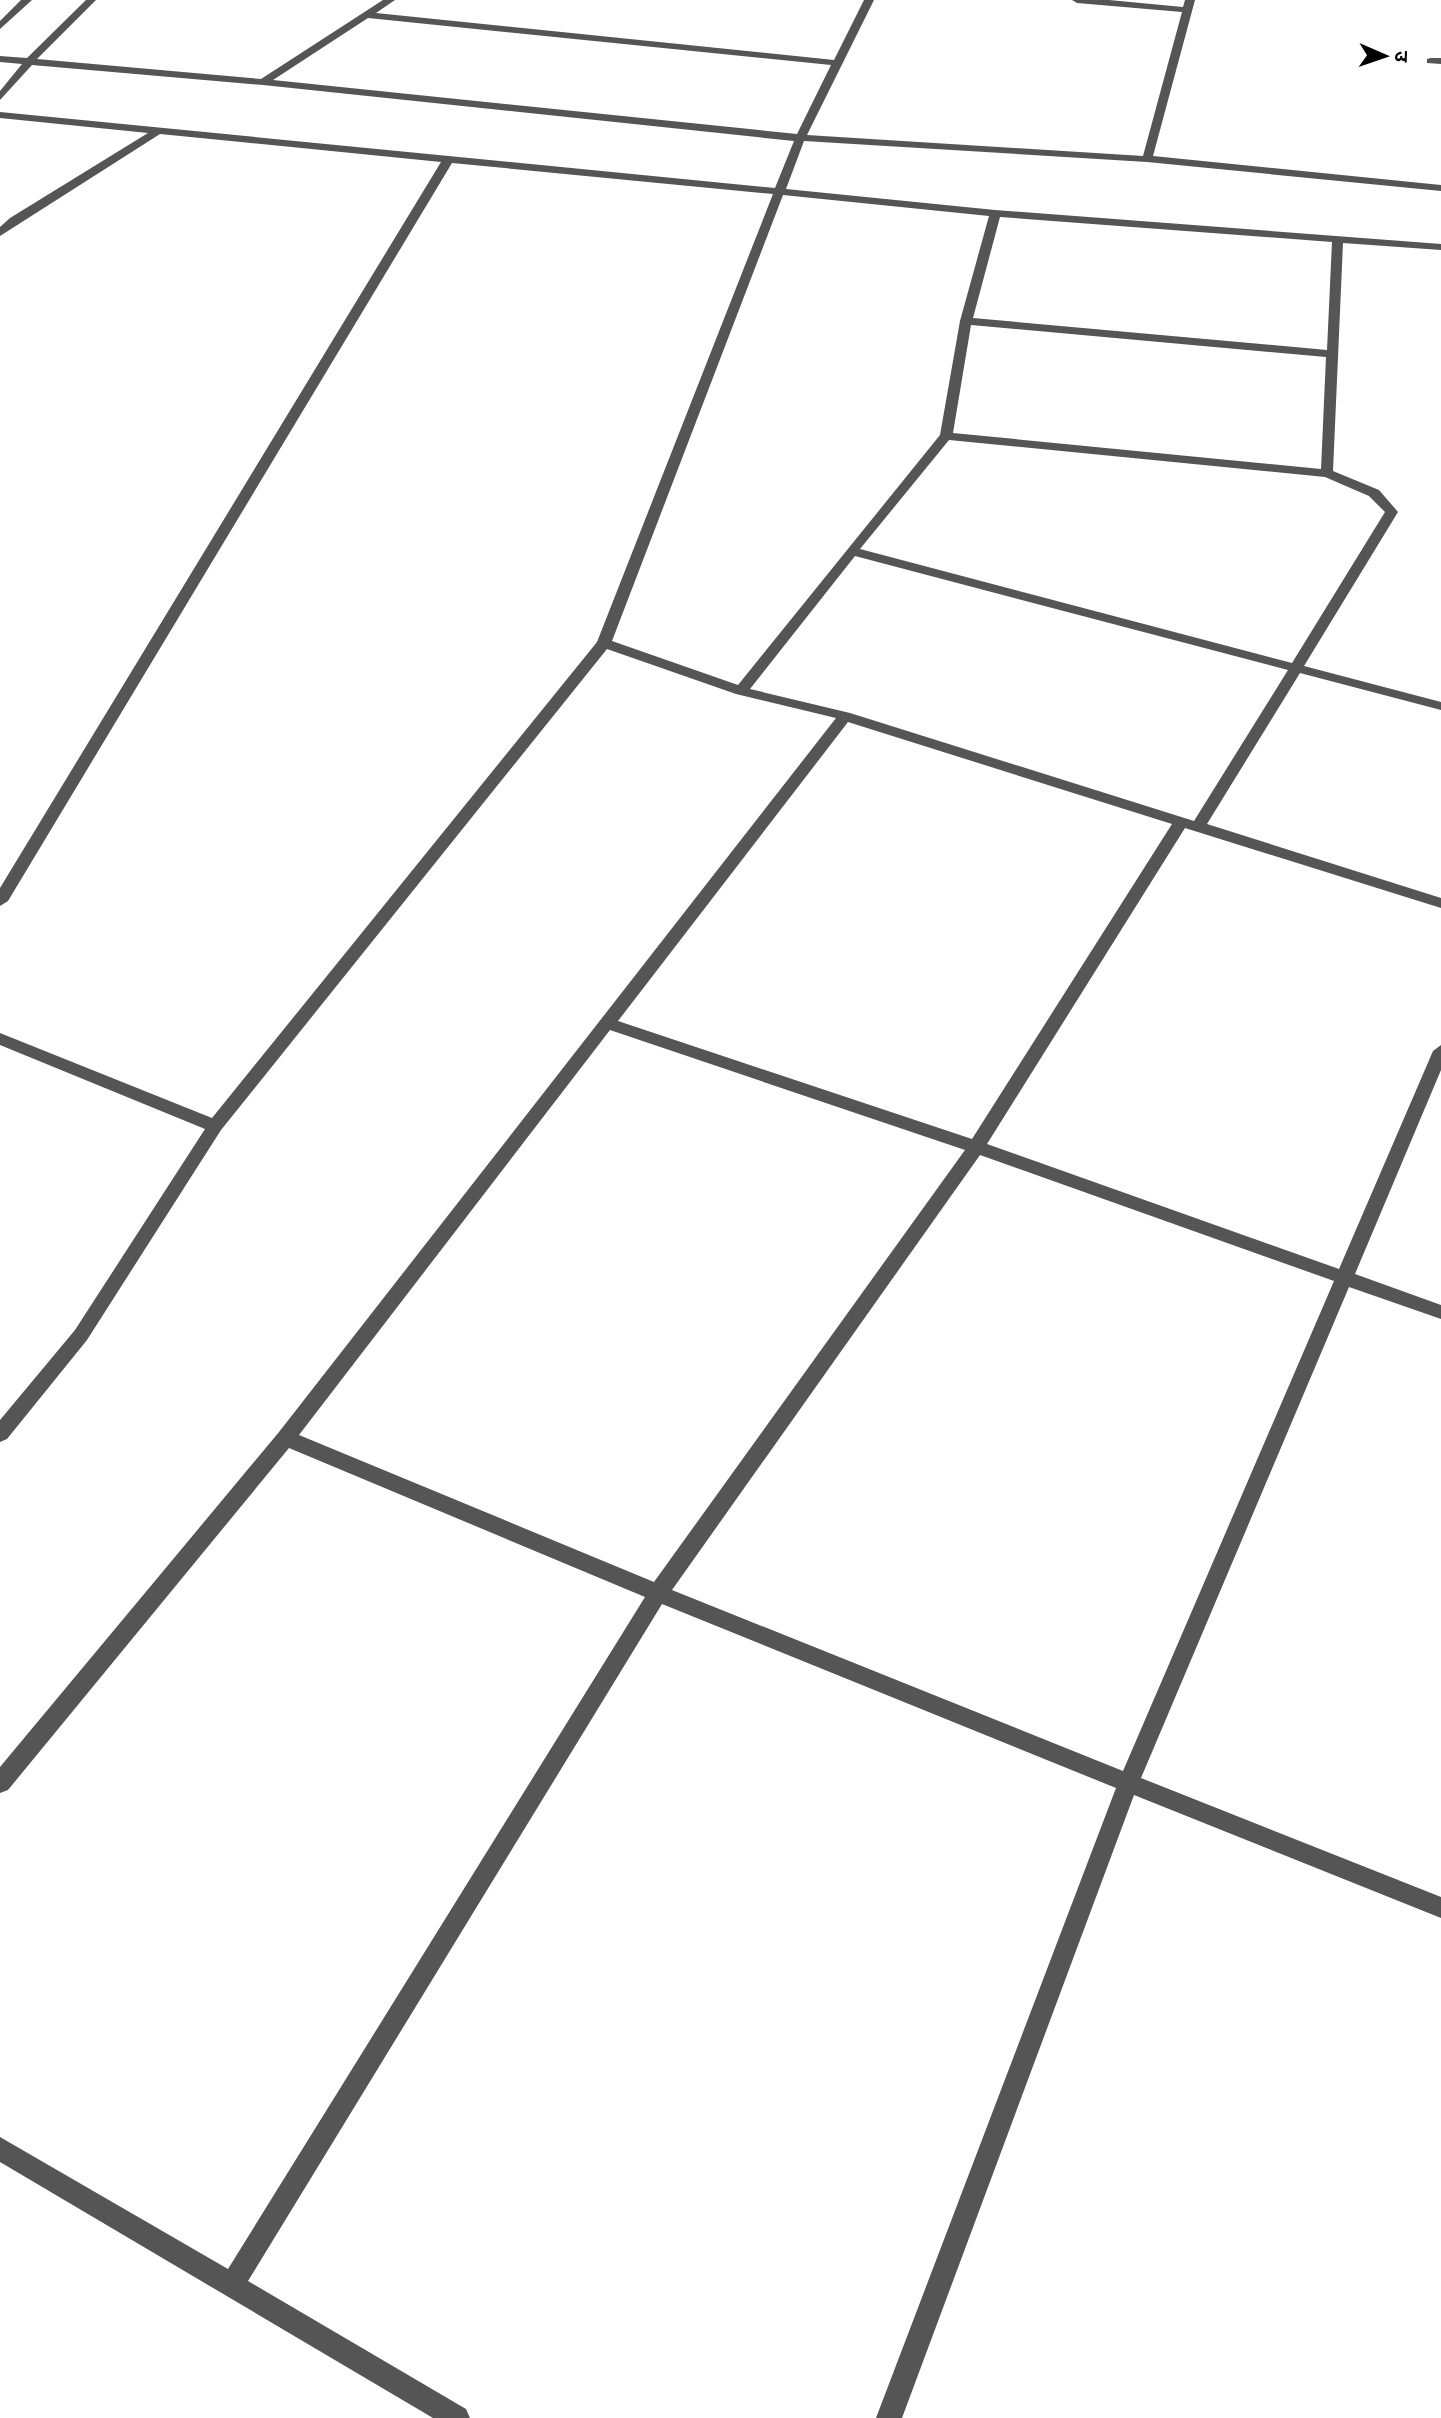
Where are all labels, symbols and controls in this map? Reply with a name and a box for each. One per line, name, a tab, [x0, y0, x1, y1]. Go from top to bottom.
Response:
north arrow	[1350, 21, 1420, 91]
text: उ	[1390, 51, 1414, 63]

